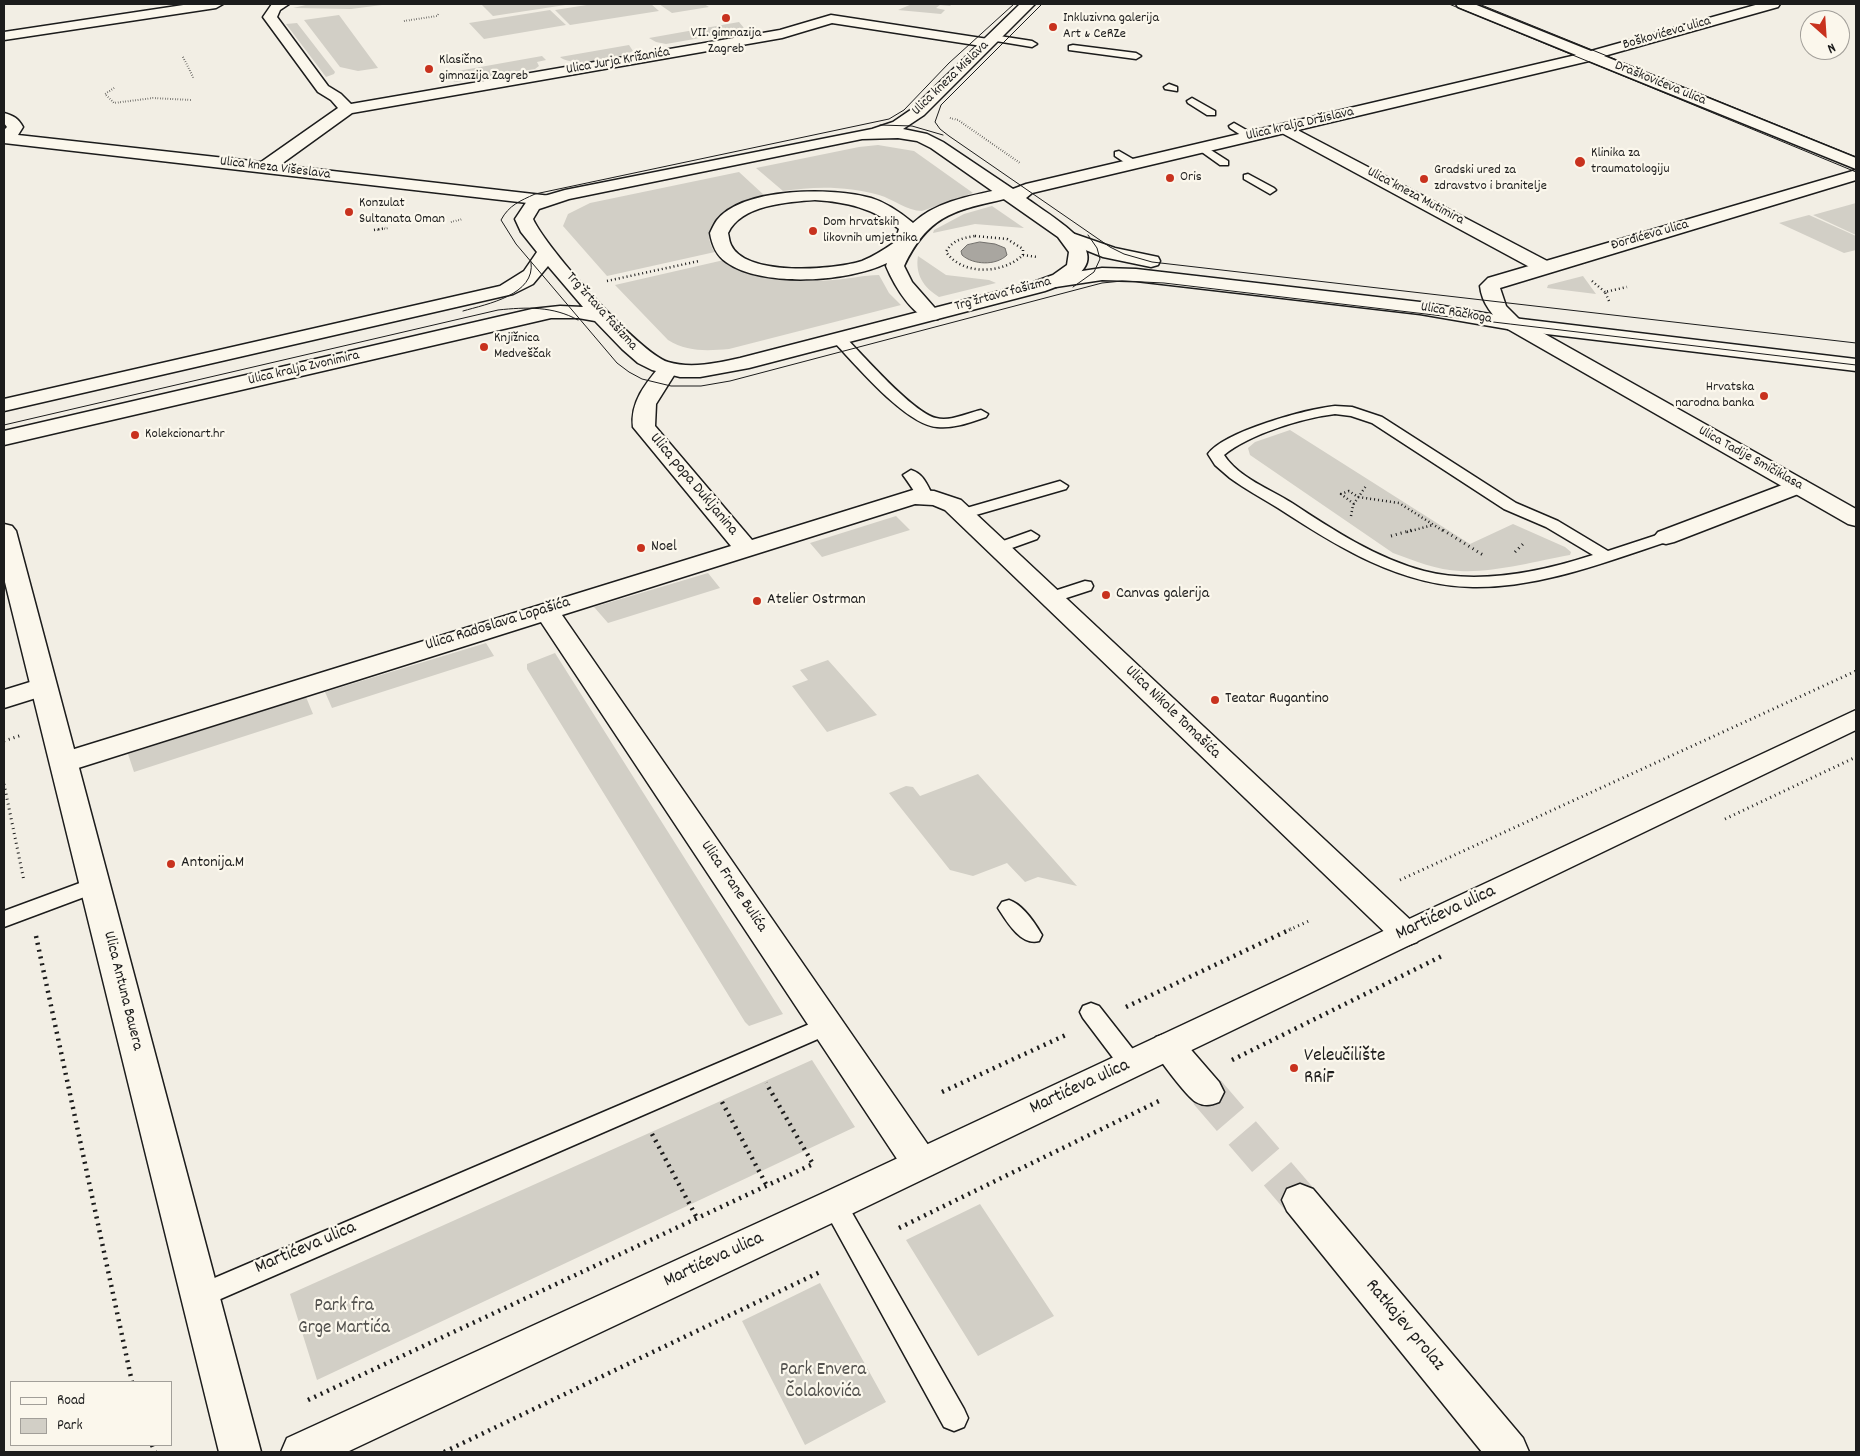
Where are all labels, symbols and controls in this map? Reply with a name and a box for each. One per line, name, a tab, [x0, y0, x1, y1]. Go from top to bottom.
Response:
north arrow	[1800, 10, 1850, 60]
place label: Inkluzivna galerija Art & CeRZe	[1063, 11, 1159, 44]
marker: VII. gimnazija Zagreb	[720, 12, 732, 24]
street label: Boškovićeva ulica	[1621, 13, 1713, 55]
marker: Inkluzivna galerija Art & CeRZe	[1047, 21, 1059, 33]
place label: VII. gimnazija Zagreb	[691, 26, 761, 58]
text: N	[1824, 37, 1839, 58]
street label: Ulica kneza Mislava	[909, 38, 993, 120]
street label: Ulica Jurja Križanića	[565, 45, 671, 79]
place label: Klasična gimnazija Zagreb	[439, 53, 528, 85]
street label: Draškovićeva ulica	[1612, 58, 1708, 110]
marker: Klasična gimnazija Zagreb	[423, 63, 435, 75]
street label: Ulica kralja Držislava	[1244, 104, 1356, 146]
place label: Klinika za traumatologiju	[1591, 146, 1669, 178]
street label: Ulica kneza Višeslava	[219, 154, 331, 184]
marker: Klinika za traumatologiju	[1573, 155, 1587, 169]
place label: Gradski ured za zdravstvo i branitelje	[1434, 163, 1547, 196]
street label: Ulica kneza Mutimira	[1364, 164, 1466, 230]
place label: Oris	[1180, 170, 1202, 186]
marker: Oris	[1164, 172, 1176, 184]
marker: Gradski ured za zdravstvo i branitelje	[1418, 173, 1430, 185]
place label: Konzulat Sultanata Oman	[359, 196, 445, 228]
marker: Konzulat Sultanata Oman	[343, 206, 355, 218]
place label: Dom hrvatskih likovnih umjetnika	[823, 215, 917, 248]
street label: Đorđićeva ulica	[1609, 217, 1691, 255]
marker: Dom hrvatskih likovnih umjetnika	[807, 225, 819, 237]
street label: Trg žrtava fašizma	[562, 270, 640, 354]
street label: Trg žrtava fašizma	[953, 274, 1053, 316]
street label: Ulica Račkoga	[1419, 300, 1493, 328]
place label: Knjižnica Medveščak	[494, 331, 551, 364]
marker: Knjižnica Medveščak	[478, 341, 490, 353]
street label: Ulica kralja Zvonimira	[247, 348, 361, 390]
place label: Hrvatska narodna banka	[1675, 380, 1754, 412]
marker: Hrvatska narodna banka	[1758, 390, 1770, 402]
street label: Ulica Tadije Smičiklasa	[1695, 423, 1805, 495]
place label: Kolekcionart.hr	[145, 427, 225, 443]
marker: Kolekcionart.hr	[129, 429, 141, 441]
street label: Ulica popa Dukljanina	[645, 430, 741, 540]
place label: Noel	[651, 538, 677, 558]
marker: Noel	[635, 542, 647, 554]
place label: Canvas galerija	[1116, 585, 1209, 605]
marker: Canvas galerija	[1100, 589, 1112, 601]
place label: Atelier Ostrman	[767, 591, 866, 611]
street label: Ulica Radoslava Lopašića	[423, 594, 573, 656]
marker: Atelier Ostrman	[751, 595, 763, 607]
street label: Ulica Nikole Tomašića	[1120, 663, 1224, 763]
place label: Teatar Rugantino	[1225, 690, 1329, 710]
marker: Teatar Rugantino	[1209, 694, 1221, 706]
street label: Ulica Frane Bulića	[695, 838, 771, 936]
place label: Antonija.M	[181, 854, 244, 874]
marker: Antonija.M	[165, 858, 177, 870]
street label: Martićeva ulica	[1392, 881, 1500, 947]
street label: Ulica Antuna Bauera	[98, 929, 146, 1053]
place label: Veleučilište RRiF	[1304, 1046, 1385, 1090]
street label: Martićeva ulica	[1026, 1055, 1134, 1121]
marker: Veleučilište RRiF	[1288, 1062, 1300, 1074]
street label: Martićeva ulica	[252, 1218, 360, 1280]
street label: Martićeva ulica	[660, 1228, 768, 1294]
street label: Ratkajev prolaz	[1359, 1276, 1449, 1376]
park label: Park fra Grge Martića	[298, 1296, 390, 1340]
park label: Park Envera Čolakovića	[780, 1360, 866, 1404]
legend	[10, 1381, 172, 1446]
text: Road	[57, 1390, 85, 1412]
text: Park	[57, 1415, 83, 1437]

